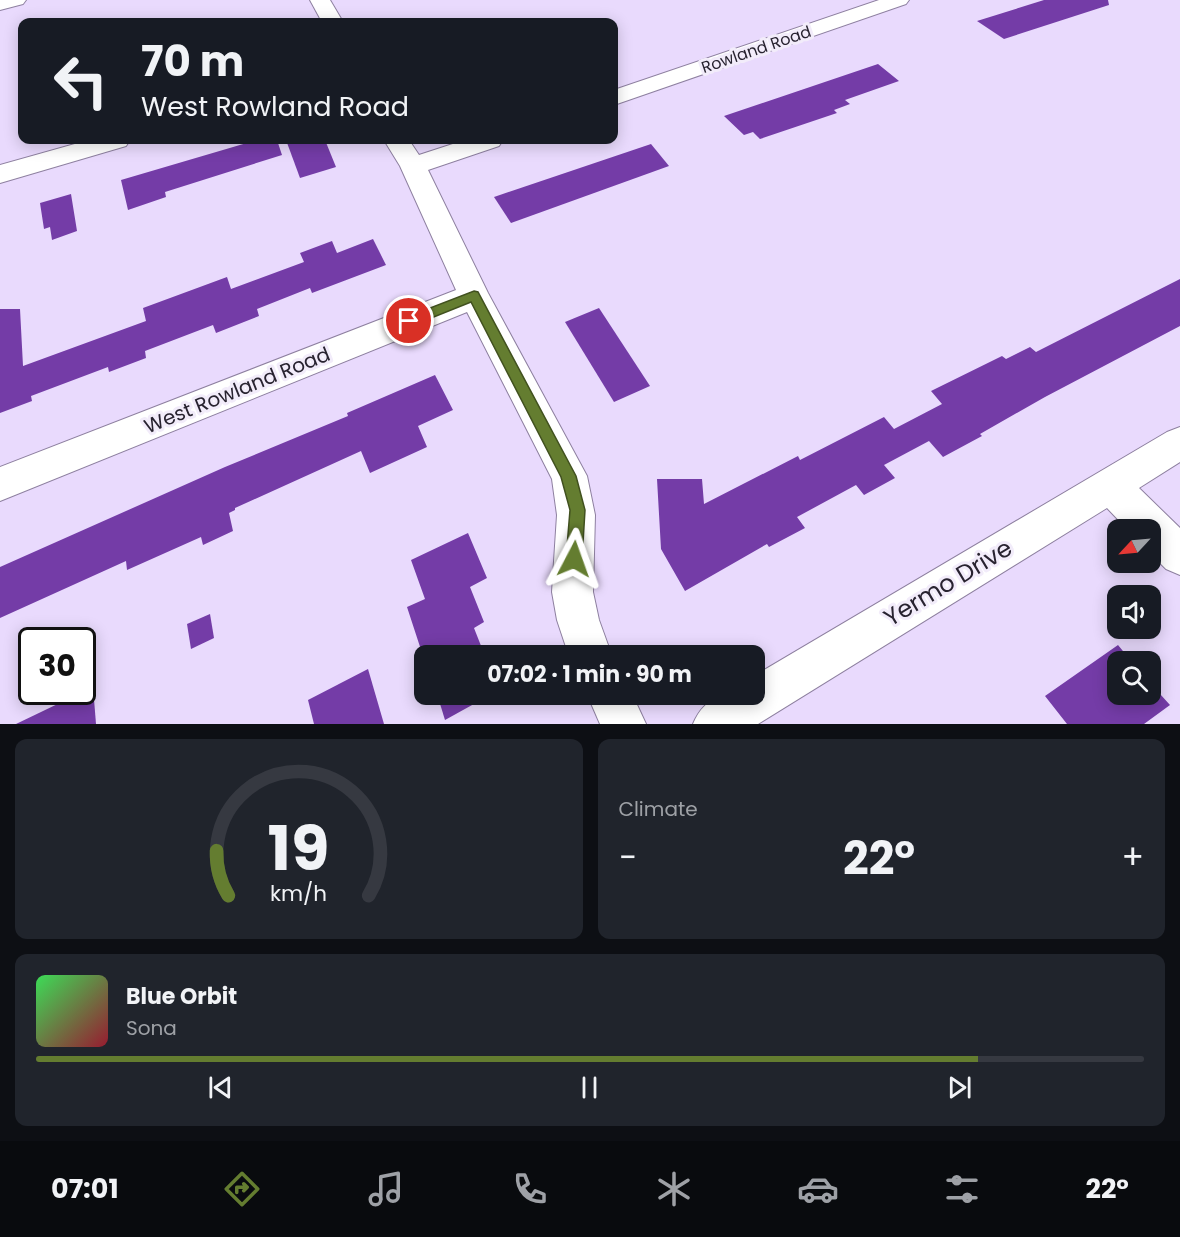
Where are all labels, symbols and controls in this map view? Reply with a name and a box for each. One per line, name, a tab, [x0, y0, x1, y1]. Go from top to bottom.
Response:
street label: Rowland Road	[698, 20, 814, 79]
text: 70 m	[141, 32, 244, 91]
icon: left	[42, 42, 120, 120]
text: West Rowland Road	[141, 88, 409, 125]
pin	[383, 295, 434, 346]
icon: arrive	[392, 304, 425, 337]
street label: West Rowland Road	[140, 340, 334, 440]
north arrow	[1107, 519, 1161, 573]
map controls	[1107, 519, 1161, 705]
position arrow	[542, 527, 606, 591]
street label: Yermo Drive	[877, 531, 1018, 634]
button: sound	[1107, 585, 1161, 639]
speed limit sign: 30	[18, 627, 96, 705]
button: search	[1107, 651, 1161, 705]
text: 07:02 · 1 min · 90 m	[487, 659, 692, 690]
text: Climate	[619, 795, 698, 823]
text: 19	[268, 804, 330, 892]
text: 22°	[843, 827, 915, 890]
text: −	[619, 834, 637, 881]
text: +	[1121, 834, 1144, 881]
text: km/h	[270, 878, 327, 909]
text: Blue Orbit	[126, 981, 237, 1012]
text: Sona	[126, 1014, 177, 1042]
icon: previous	[204, 1071, 237, 1104]
icon: pause	[573, 1071, 606, 1104]
icon: next	[943, 1071, 976, 1104]
icon: directions	[221, 1168, 263, 1210]
icon: music	[365, 1168, 407, 1210]
icon: phone	[509, 1168, 551, 1210]
icon: climate	[653, 1168, 695, 1210]
icon: car	[797, 1168, 839, 1210]
icon: filters	[941, 1168, 983, 1210]
text: 07:01	[51, 1170, 119, 1207]
text: 22°	[1086, 1170, 1129, 1207]

